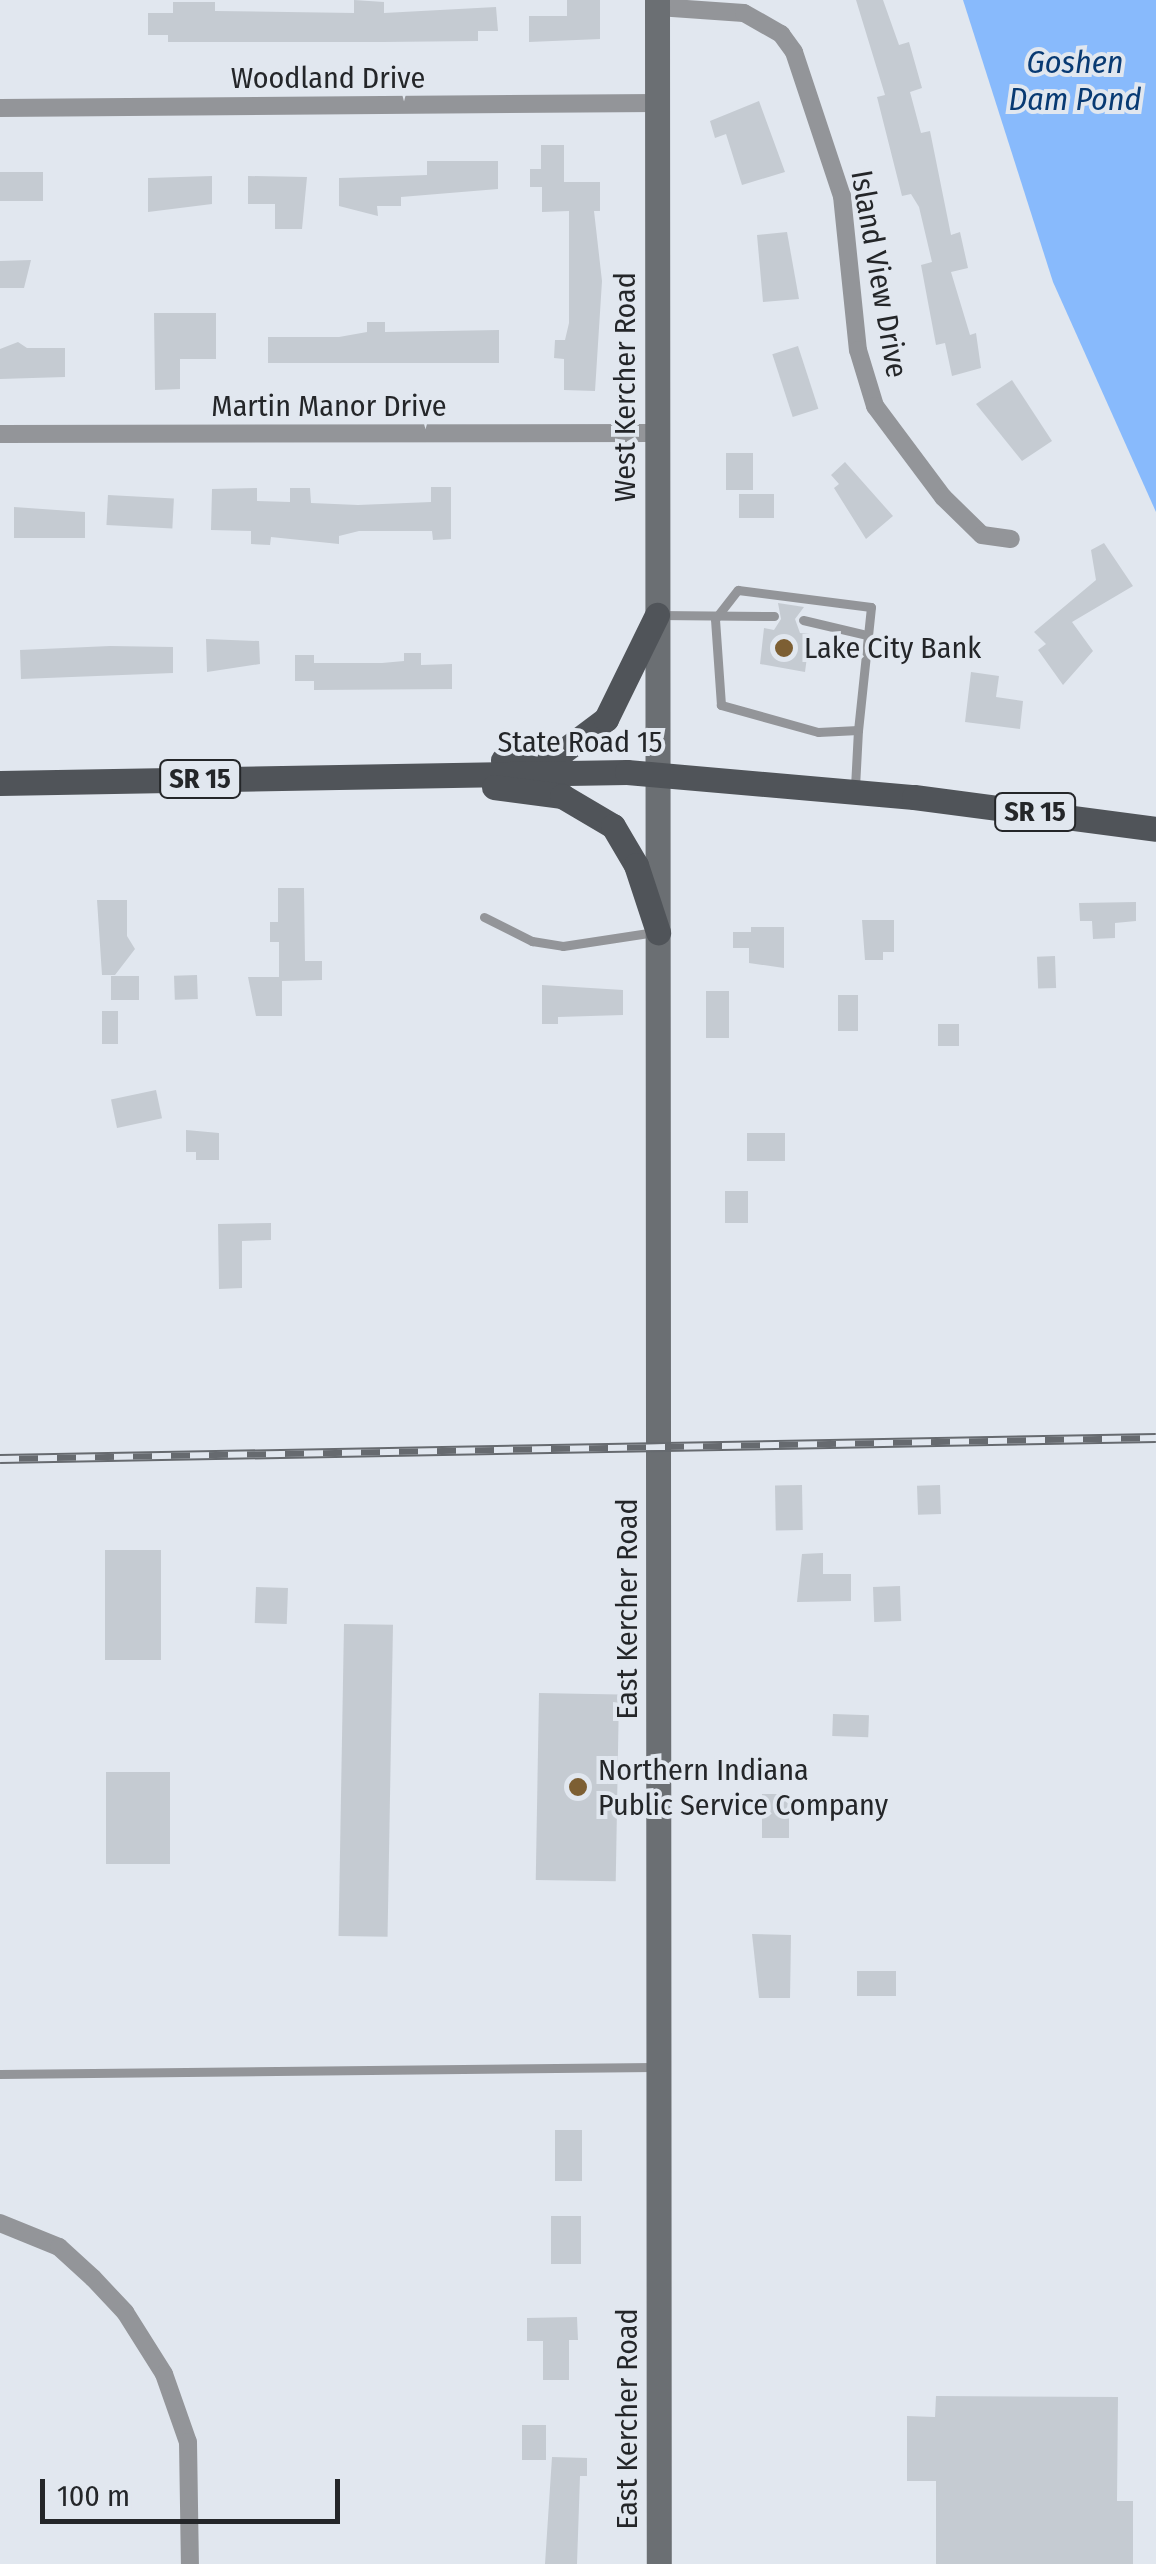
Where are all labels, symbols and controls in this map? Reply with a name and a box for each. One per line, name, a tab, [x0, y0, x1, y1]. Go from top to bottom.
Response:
water label: Goshen Dam Pond	[1008, 44, 1142, 119]
street label: Woodland Drive	[231, 60, 425, 96]
street label: Island View Drive	[843, 167, 915, 381]
street label: West Kercher Road	[607, 272, 643, 502]
street label: Martin Manor Drive	[211, 388, 447, 424]
place label: Lake City Bank	[804, 630, 981, 666]
marker: Lake City Bank	[773, 637, 795, 659]
street label: State Road 15	[497, 724, 663, 760]
road number: SR 15	[158, 756, 242, 802]
road number: SR 15	[992, 789, 1078, 835]
street label: East Kercher Road	[609, 1499, 645, 1719]
place label: Northern Indiana Public Service Company	[598, 1752, 888, 1822]
marker: Northern Indiana Public Service Company	[567, 1776, 589, 1798]
street label: East Kercher Road	[609, 2309, 645, 2529]
scale bar	[45, 2459, 345, 2521]
text: 100 m	[57, 2478, 130, 2514]

